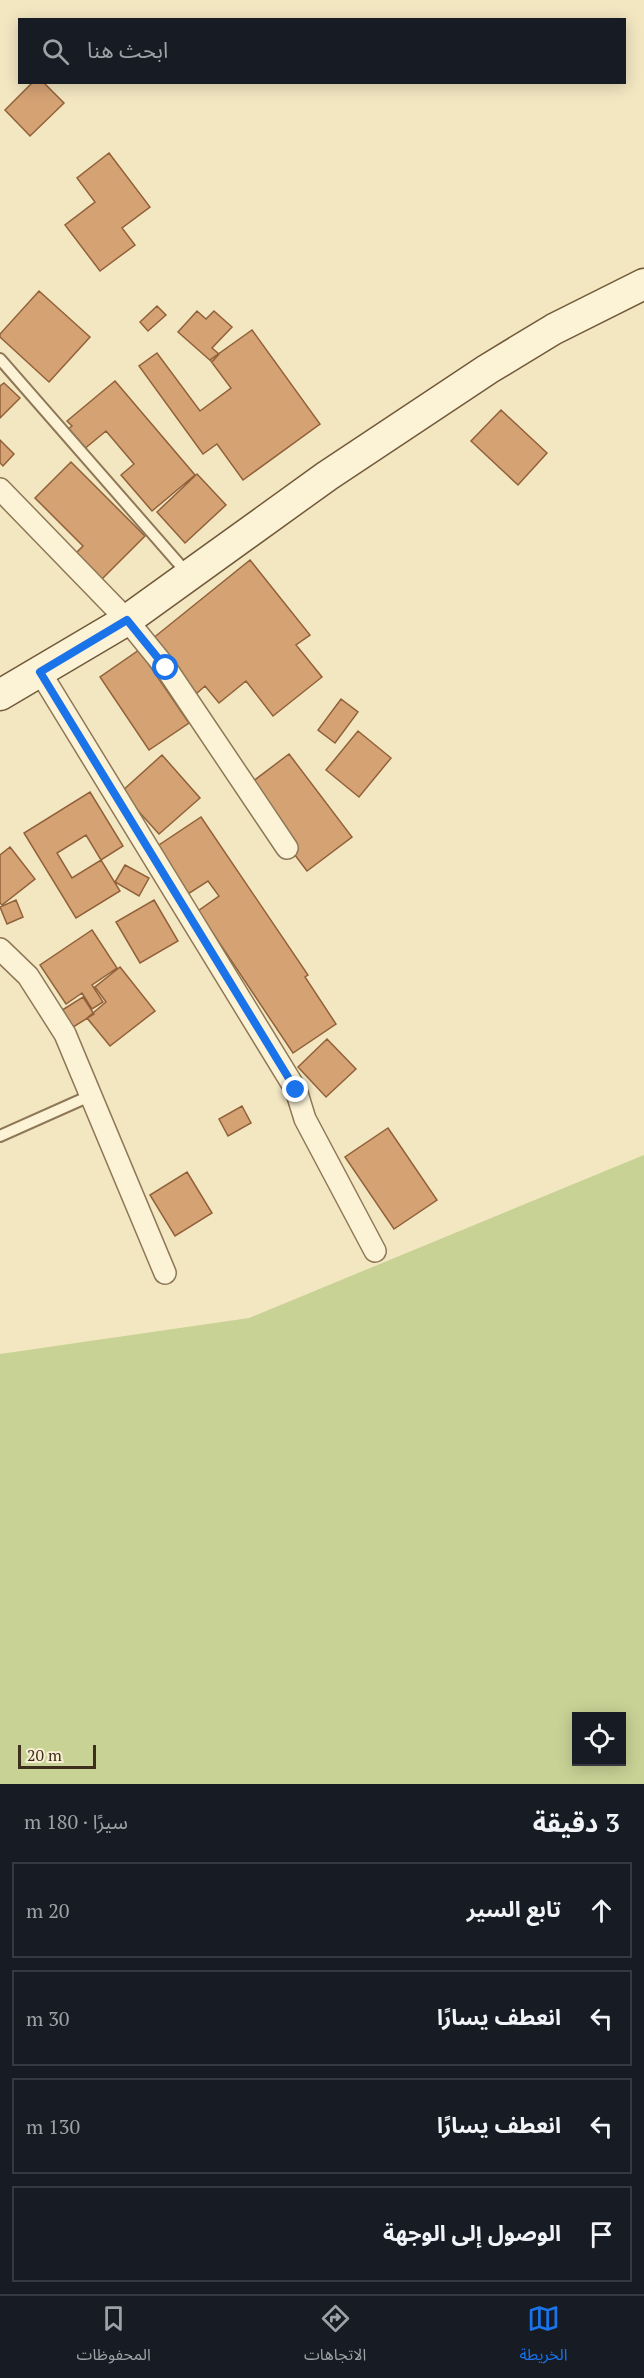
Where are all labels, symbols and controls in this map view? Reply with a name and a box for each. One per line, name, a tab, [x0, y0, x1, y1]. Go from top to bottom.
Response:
search box	[18, 18, 626, 84]
icon: search	[39, 35, 72, 68]
text: ابحث هنا	[87, 35, 168, 64]
route start	[152, 654, 178, 680]
route end	[282, 1076, 308, 1102]
map controls	[572, 1712, 626, 1766]
button: locate	[572, 1712, 626, 1766]
scale bar	[18, 1742, 96, 1770]
text: 20 m	[27, 1744, 62, 1766]
text: 3 دقيقة	[533, 1805, 620, 1839]
text: سيرًا · 180 m	[24, 1808, 128, 1835]
text: تابع السير	[467, 1894, 561, 1923]
icon: ahead	[585, 1894, 618, 1927]
text: 20 m	[26, 1897, 69, 1924]
text: انعطف يسارًا	[437, 2002, 561, 2031]
icon: left	[585, 2002, 618, 2035]
text: 30 m	[26, 2005, 69, 2032]
text: انعطف يسارًا	[437, 2110, 561, 2139]
icon: left	[585, 2110, 618, 2143]
text: 130 m	[26, 2113, 80, 2140]
text: الوصول إلى الوجهة	[383, 2218, 561, 2247]
icon: arrive	[585, 2218, 618, 2251]
tab: المحفوظات	[77, 2302, 151, 2372]
tab: الاتجاهات	[304, 2302, 366, 2372]
tab: الخريطة	[520, 2302, 567, 2372]

